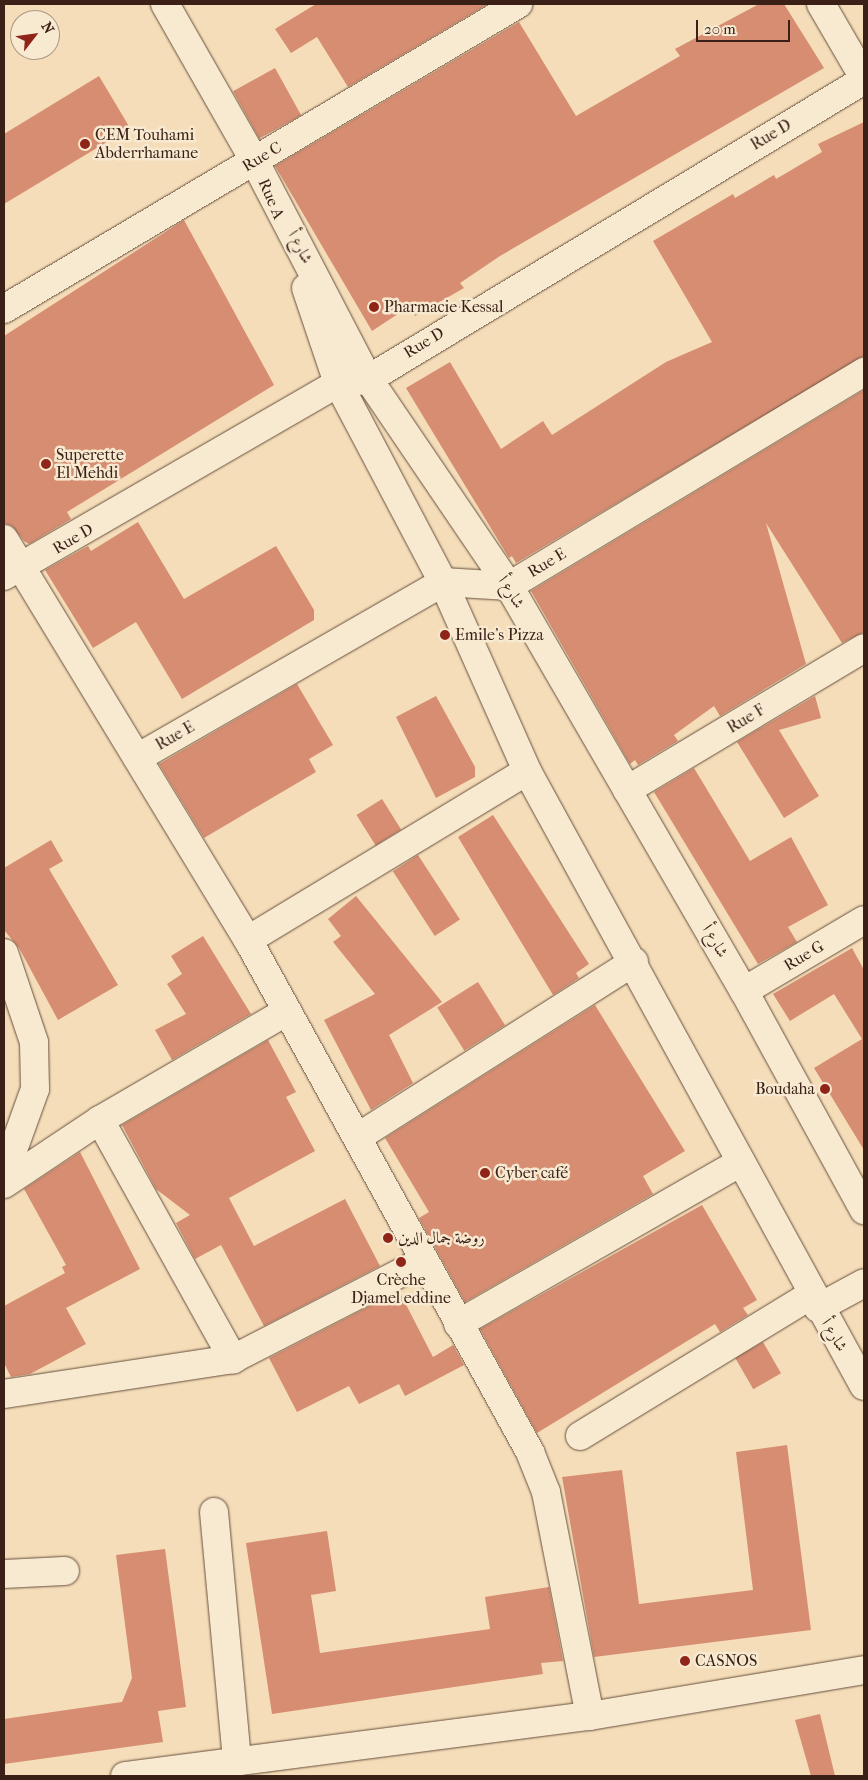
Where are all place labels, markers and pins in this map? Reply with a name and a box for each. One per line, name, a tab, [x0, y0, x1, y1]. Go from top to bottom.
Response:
place label: CEM Touhami Abderrhamane	[95, 125, 198, 163]
marker: CEM Touhami Abderrhamane	[79, 138, 91, 150]
place label: Pharmacie Kessal	[384, 297, 503, 317]
marker: Pharmacie Kessal	[368, 301, 380, 313]
place label: Superette El Mehdi	[56, 445, 124, 483]
marker: Superette El Mehdi	[40, 458, 52, 470]
place label: Emile's Pizza	[455, 625, 544, 645]
marker: Emile's Pizza	[439, 629, 451, 641]
place label: Boudaha	[755, 1079, 815, 1099]
marker: Boudaha	[819, 1083, 831, 1095]
place label: Cyber café	[495, 1163, 568, 1183]
marker: Cyber café	[479, 1167, 491, 1179]
place label: روضة جمال الدين	[398, 1228, 485, 1248]
marker: روضة جمال الدين	[382, 1232, 394, 1244]
marker: Crèche Djamel eddine	[395, 1256, 407, 1268]
place label: Crèche Djamel eddine	[351, 1270, 451, 1308]
place label: CASNOS	[695, 1651, 757, 1671]
marker: CASNOS	[679, 1655, 691, 1667]

